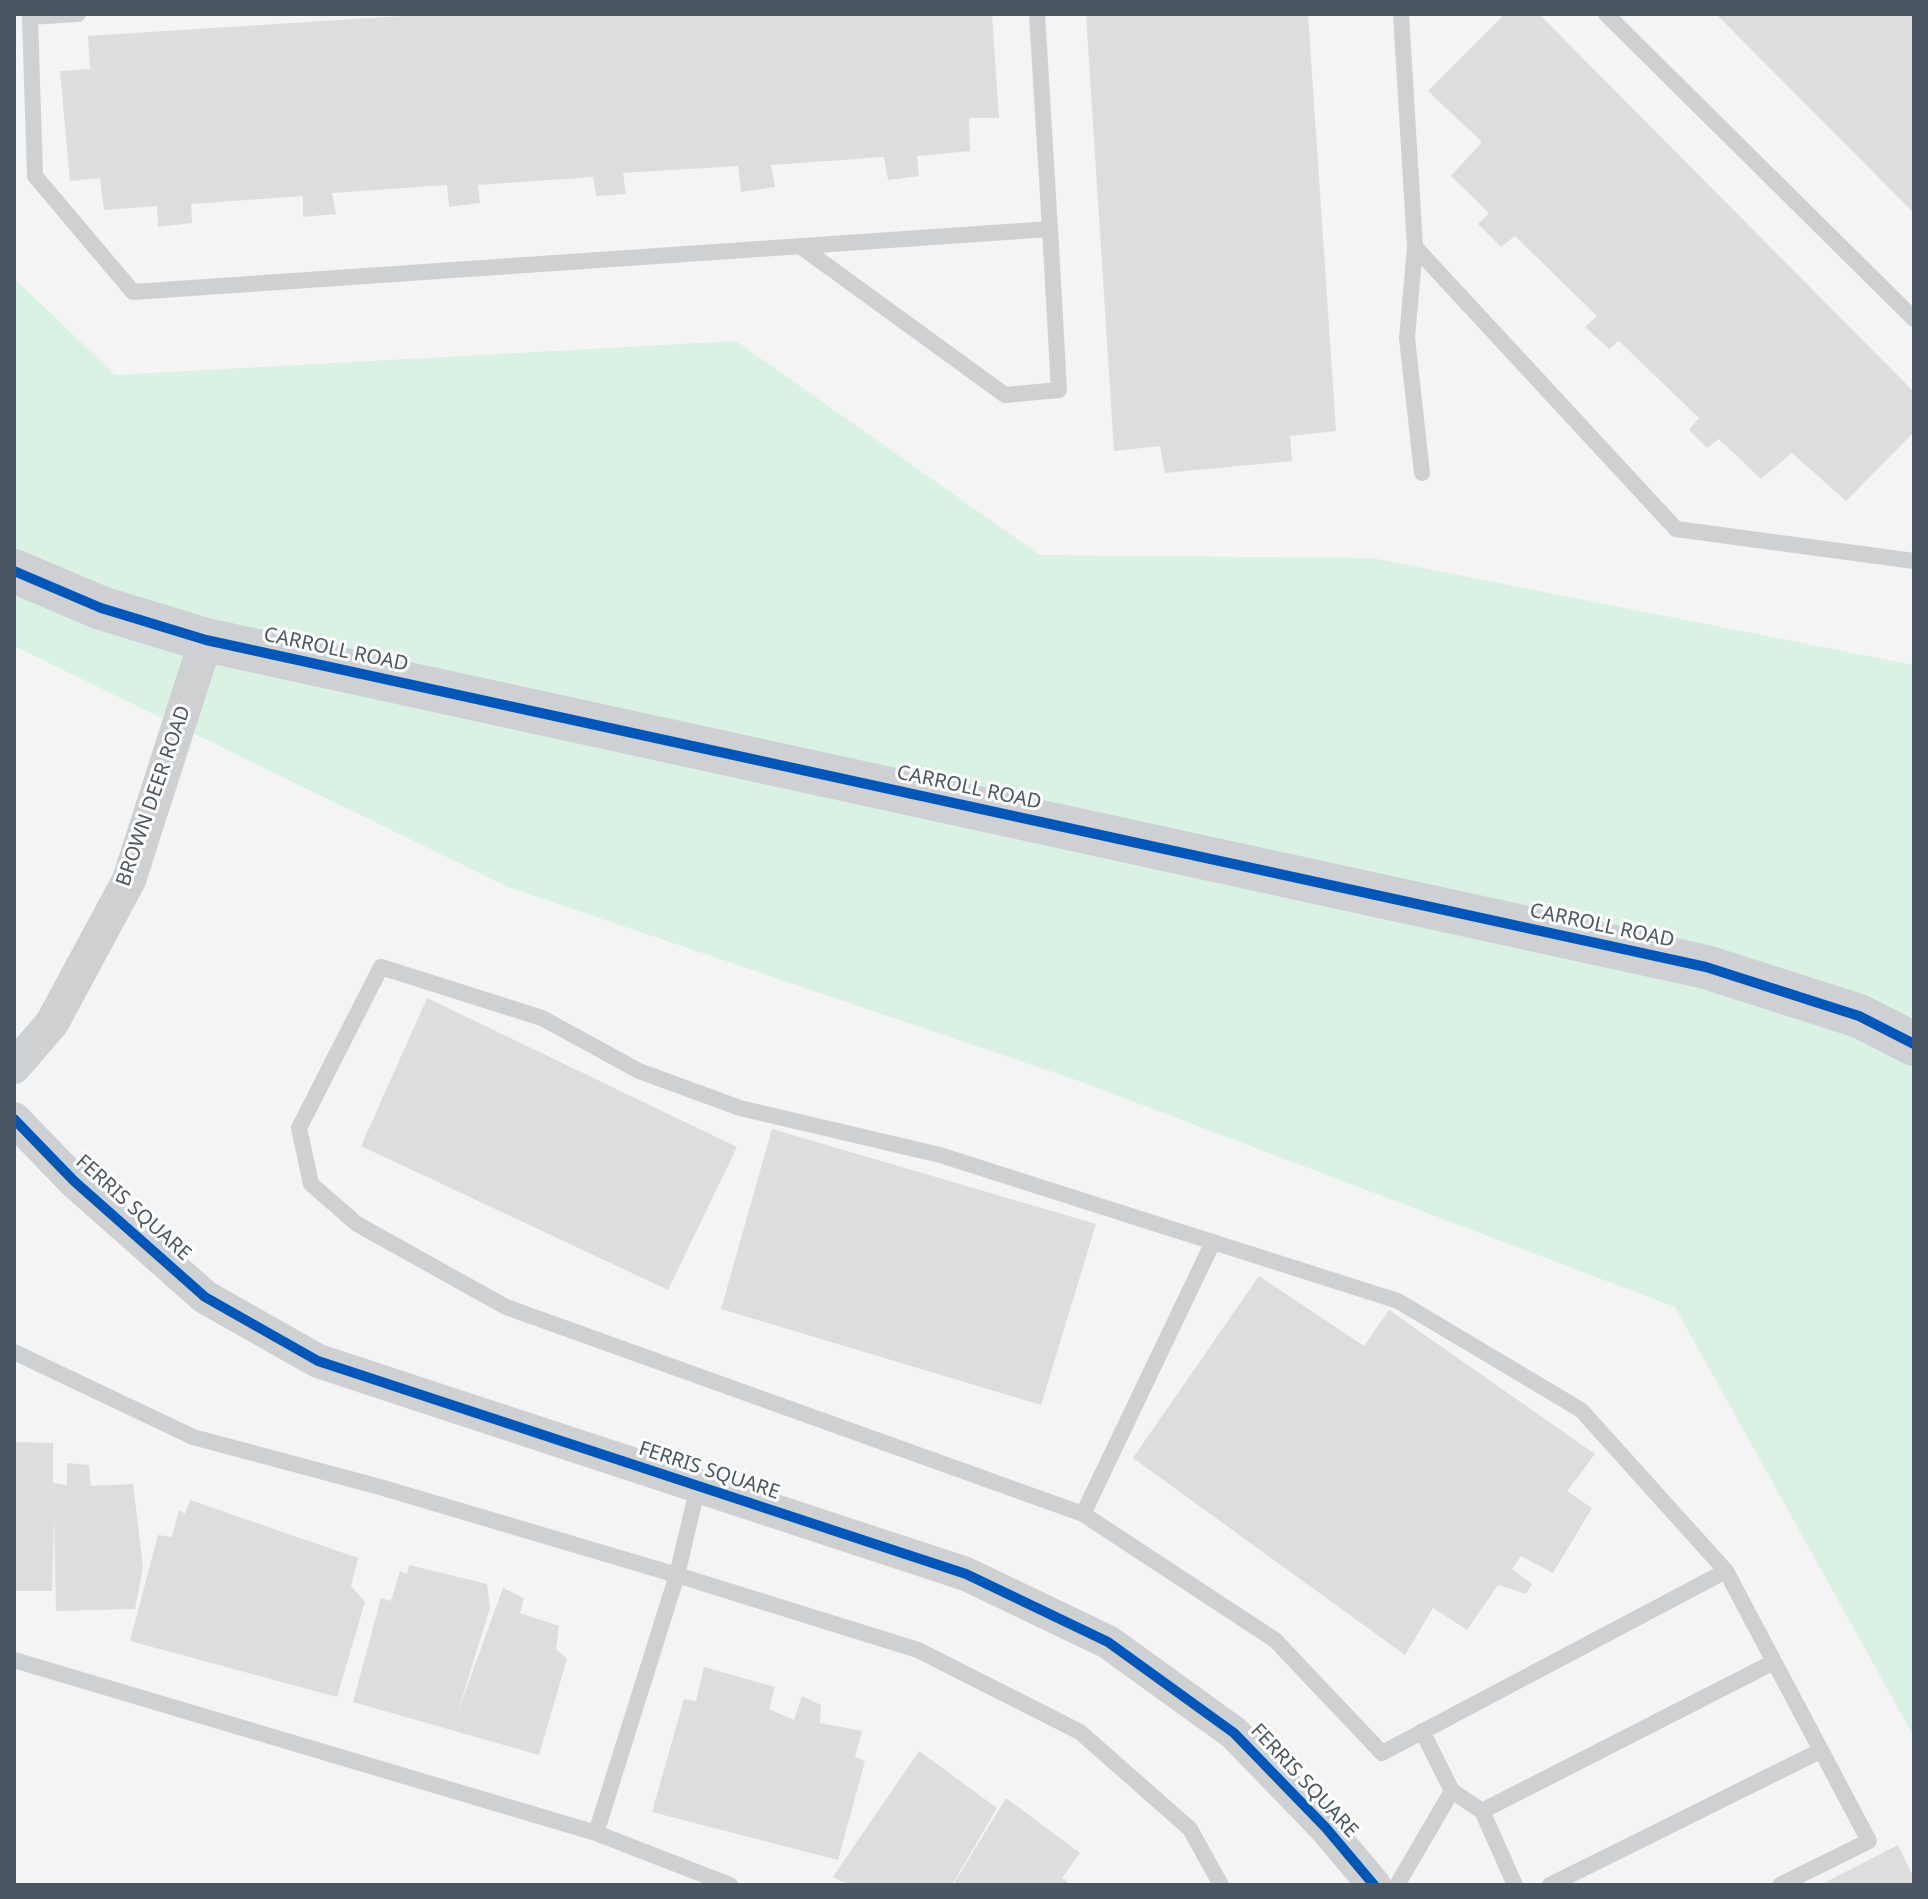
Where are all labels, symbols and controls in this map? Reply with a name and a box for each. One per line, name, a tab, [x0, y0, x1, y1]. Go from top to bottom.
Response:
street label: CARROLL ROAD	[262, 623, 410, 677]
street label: BROWN DEER ROAD	[112, 703, 196, 889]
street label: CARROLL ROAD	[895, 761, 1043, 815]
street label: CARROLL ROAD	[1528, 899, 1676, 953]
street label: FERRIS SQUARE	[70, 1150, 196, 1266]
street label: FERRIS SQUARE	[636, 1437, 782, 1505]
street label: FERRIS SQUARE	[1245, 1719, 1363, 1843]

